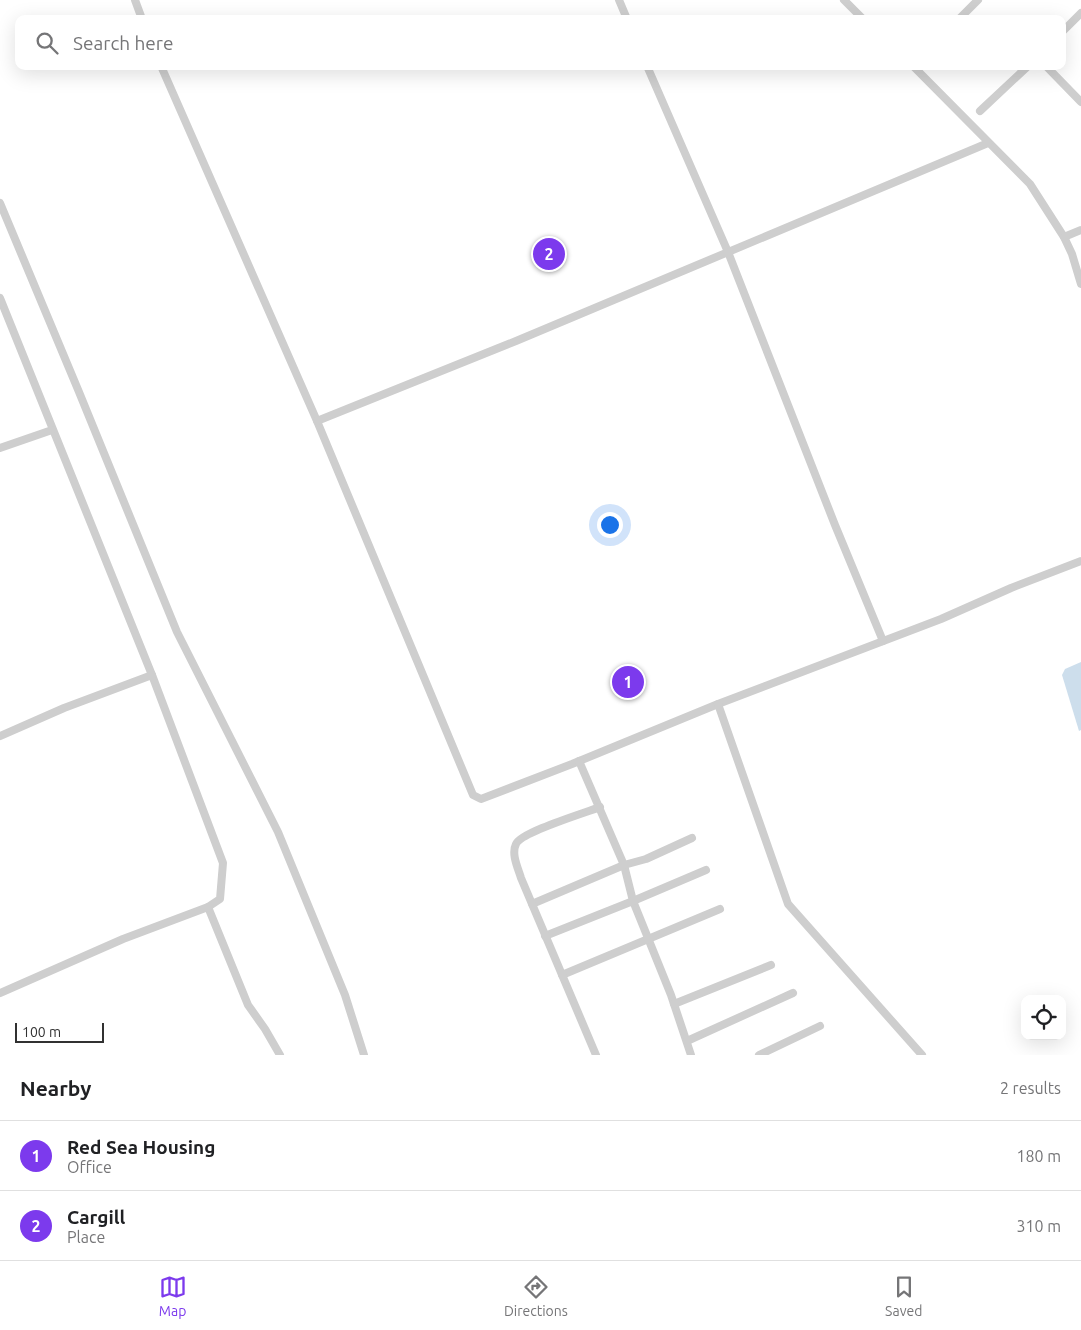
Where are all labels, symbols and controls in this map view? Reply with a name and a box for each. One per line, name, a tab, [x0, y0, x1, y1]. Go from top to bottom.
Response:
search box	[15, 15, 1066, 70]
icon: search	[33, 29, 61, 57]
text: Search here	[73, 32, 173, 54]
pin: 2	[533, 235, 565, 273]
your location	[597, 512, 623, 538]
pin: 1	[612, 663, 644, 701]
map controls	[1021, 995, 1066, 1040]
button: locate	[1021, 995, 1066, 1040]
scale bar	[15, 1020, 104, 1043]
text: 100 m	[22, 1024, 61, 1040]
text: Nearby	[20, 1076, 91, 1100]
text: 2 results	[1000, 1079, 1061, 1097]
text: Red Sea Housing	[67, 1136, 215, 1158]
text: 1	[31, 1147, 41, 1165]
text: 180 m	[1016, 1147, 1061, 1165]
text: Office	[67, 1158, 112, 1176]
text: Cargill	[67, 1206, 125, 1228]
text: 2	[31, 1217, 41, 1235]
text: 310 m	[1016, 1217, 1061, 1235]
text: Place	[67, 1228, 105, 1246]
tab: Map	[159, 1273, 187, 1319]
tab: Directions	[504, 1273, 568, 1319]
tab: Saved	[885, 1273, 922, 1319]

